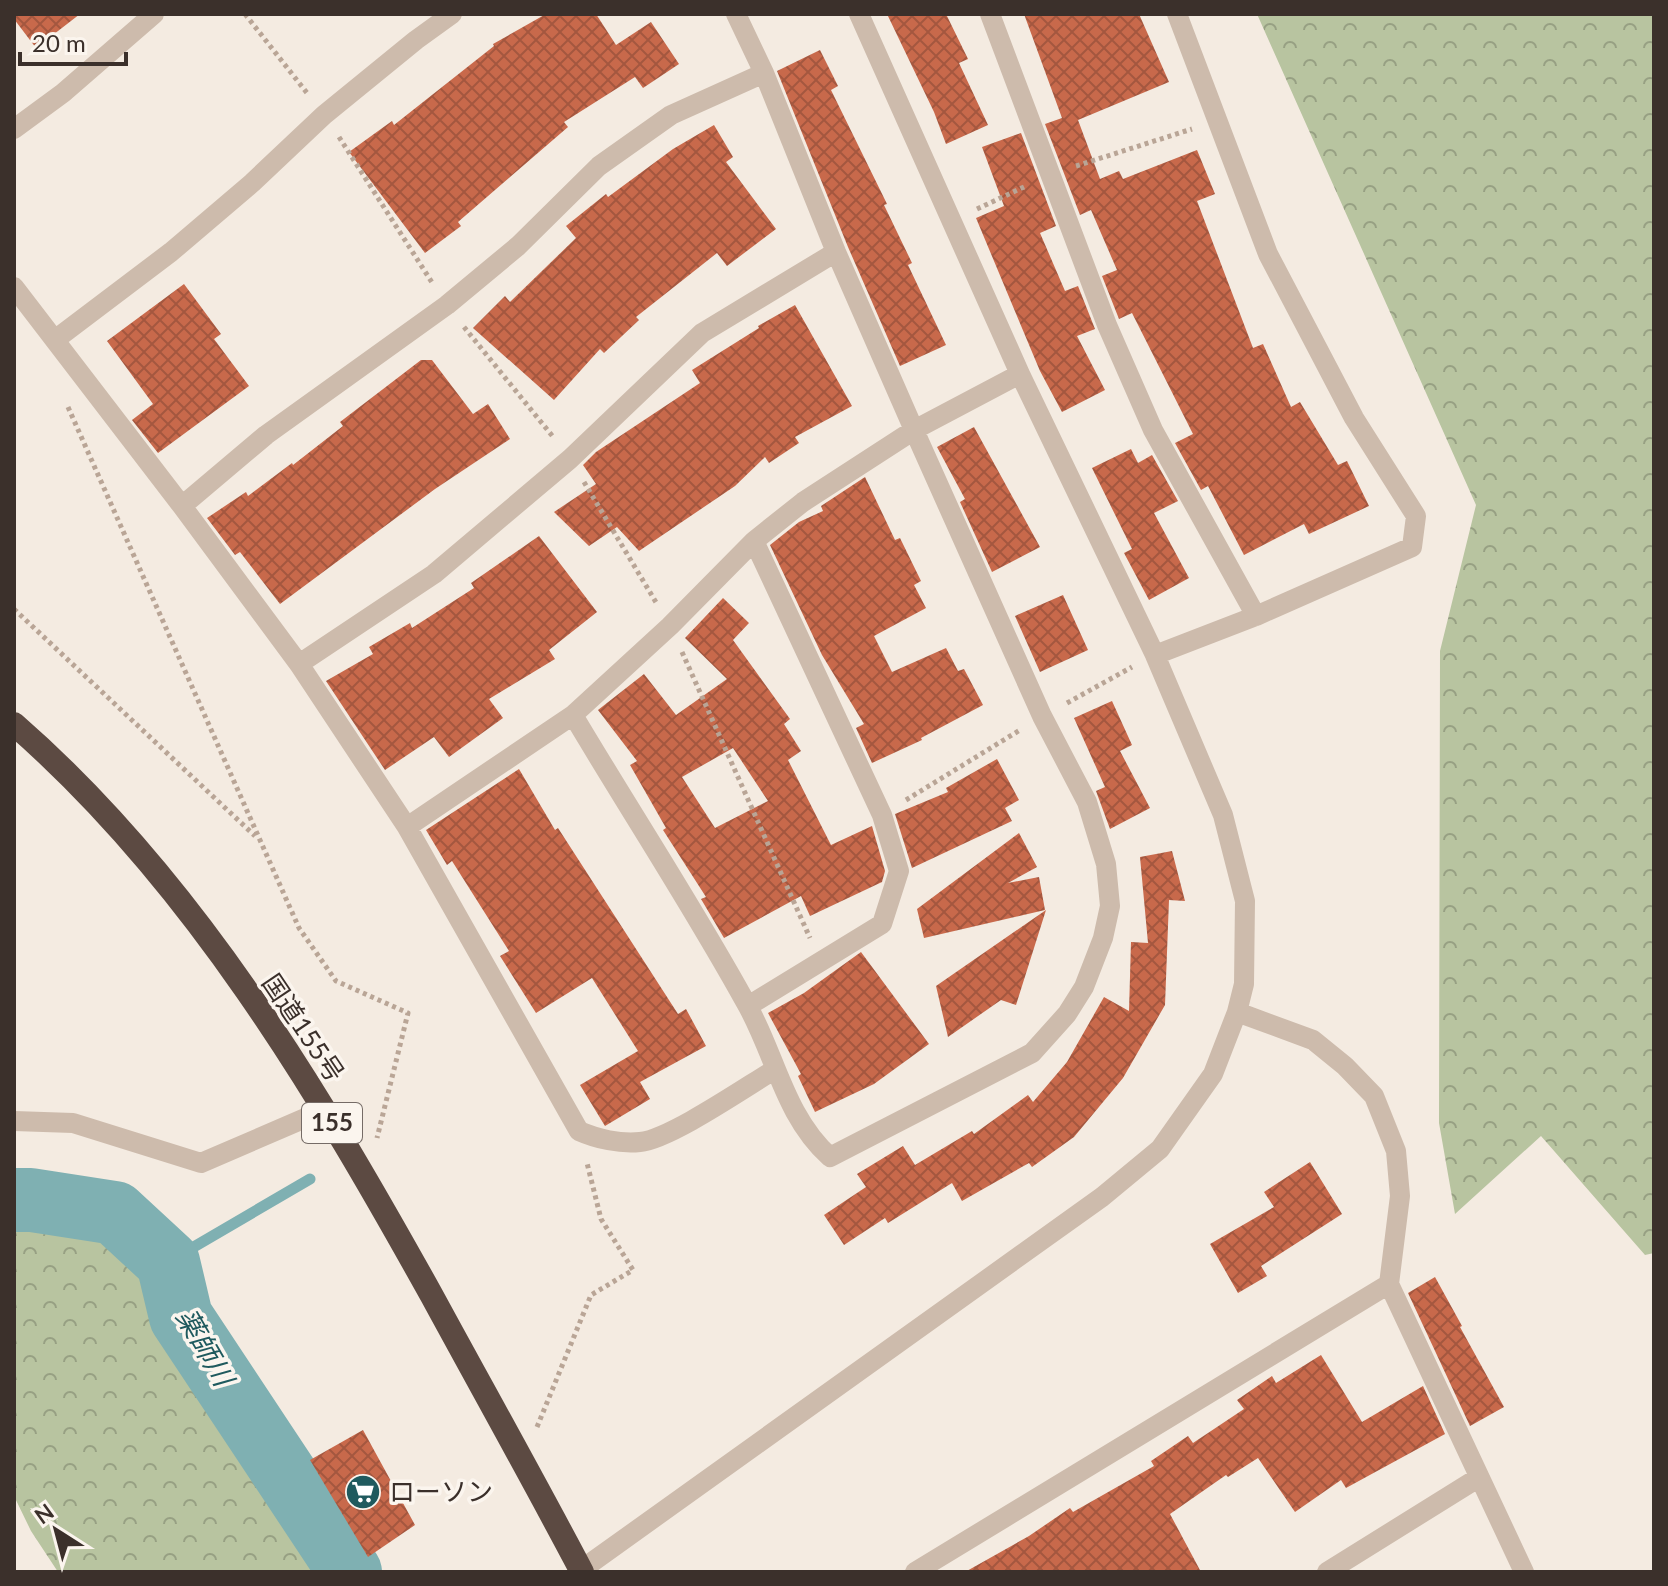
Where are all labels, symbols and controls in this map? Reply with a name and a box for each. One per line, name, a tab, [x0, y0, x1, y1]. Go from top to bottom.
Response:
scale bar	[20, 16, 126, 66]
text: 20 m	[32, 28, 86, 57]
street label: 国道155号	[256, 967, 352, 1087]
road number: 155	[302, 1103, 362, 1143]
water label: 薬師川	[170, 1302, 243, 1394]
supermarket icon: ローソン	[344, 1473, 382, 1511]
place label: ローソン	[389, 1475, 493, 1507]
north arrow	[16, 1490, 96, 1570]
text: N	[29, 1498, 59, 1529]

